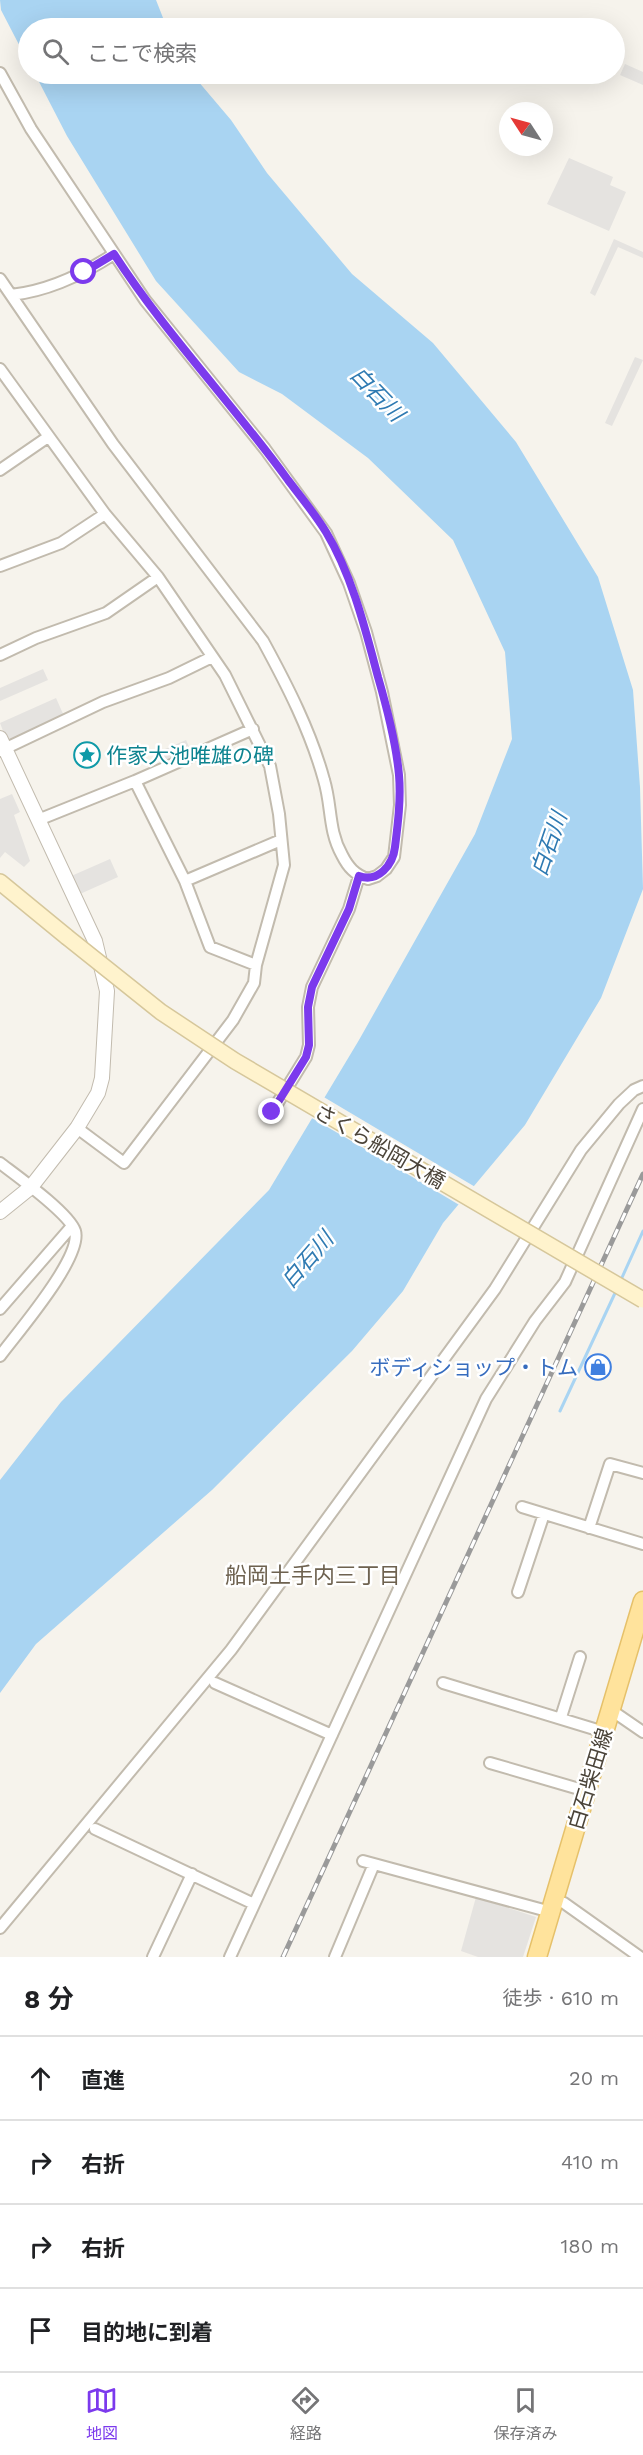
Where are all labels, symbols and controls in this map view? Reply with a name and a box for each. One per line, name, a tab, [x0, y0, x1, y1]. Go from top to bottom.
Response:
search box	[18, 18, 625, 84]
icon: search	[39, 35, 72, 68]
text: ここで検索	[87, 41, 197, 66]
north arrow	[499, 102, 553, 156]
route start	[70, 258, 96, 284]
water label: 白石川	[345, 362, 410, 428]
place icon: 作家大池唯雄の碑	[72, 740, 102, 770]
place label: 作家大池唯雄の碑	[106, 743, 274, 768]
water label: 白石川	[526, 807, 572, 879]
route end	[258, 1098, 284, 1124]
street label: さくら船岡大橋	[310, 1098, 450, 1194]
water label: 白石川	[276, 1225, 339, 1293]
shop icon: ボディショップ・トム	[583, 1352, 613, 1382]
place label: ボディショップ・トム	[369, 1355, 578, 1380]
district label: 船岡土手内三丁目	[225, 1563, 401, 1588]
street label: 白石柴田線	[563, 1725, 617, 1833]
text: 8 分	[24, 1984, 74, 2014]
text: 徒歩 · 610 m	[503, 1986, 619, 2010]
icon: ahead	[24, 2062, 57, 2095]
text: 20 m	[569, 2066, 619, 2090]
text: 直進	[81, 2068, 125, 2093]
icon: right	[24, 2146, 57, 2179]
text: 410 m	[561, 2150, 619, 2174]
text: 右折	[81, 2152, 125, 2177]
icon: right	[24, 2230, 57, 2263]
text: 180 m	[561, 2234, 619, 2258]
text: 右折	[81, 2236, 125, 2261]
icon: arrive	[24, 2314, 57, 2347]
text: 目的地に到着	[81, 2320, 213, 2345]
tab: 地図	[85, 2384, 118, 2444]
tab: 経路	[289, 2384, 322, 2444]
tab: 保存済み	[493, 2384, 557, 2444]

